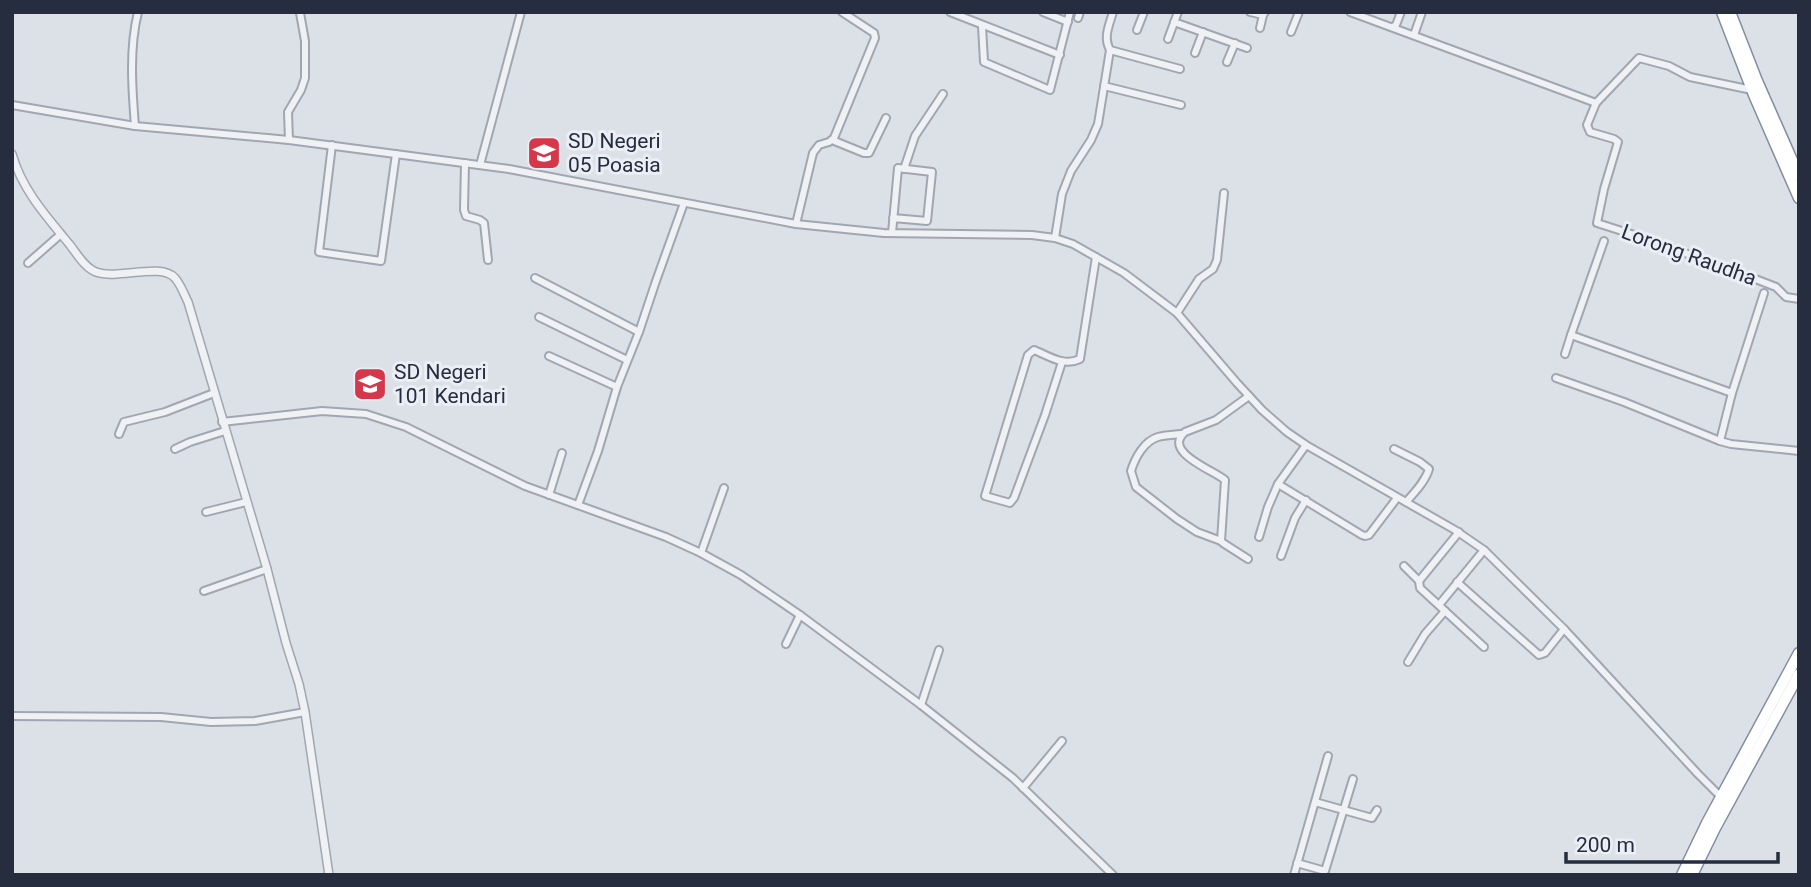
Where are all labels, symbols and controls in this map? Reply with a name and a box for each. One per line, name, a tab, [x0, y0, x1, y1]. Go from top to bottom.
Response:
place label: SD Negeri 05 Poasia	[568, 129, 661, 177]
school or university icon: SD Negeri 05 Poasia	[525, 134, 563, 172]
street label: Lorong Raudha	[1618, 220, 1760, 290]
place label: SD Negeri 101 Kendari	[394, 360, 506, 408]
school or university icon: SD Negeri 101 Kendari	[351, 365, 389, 403]
scale bar	[1566, 820, 1778, 864]
text: 200 m	[1576, 833, 1635, 857]

